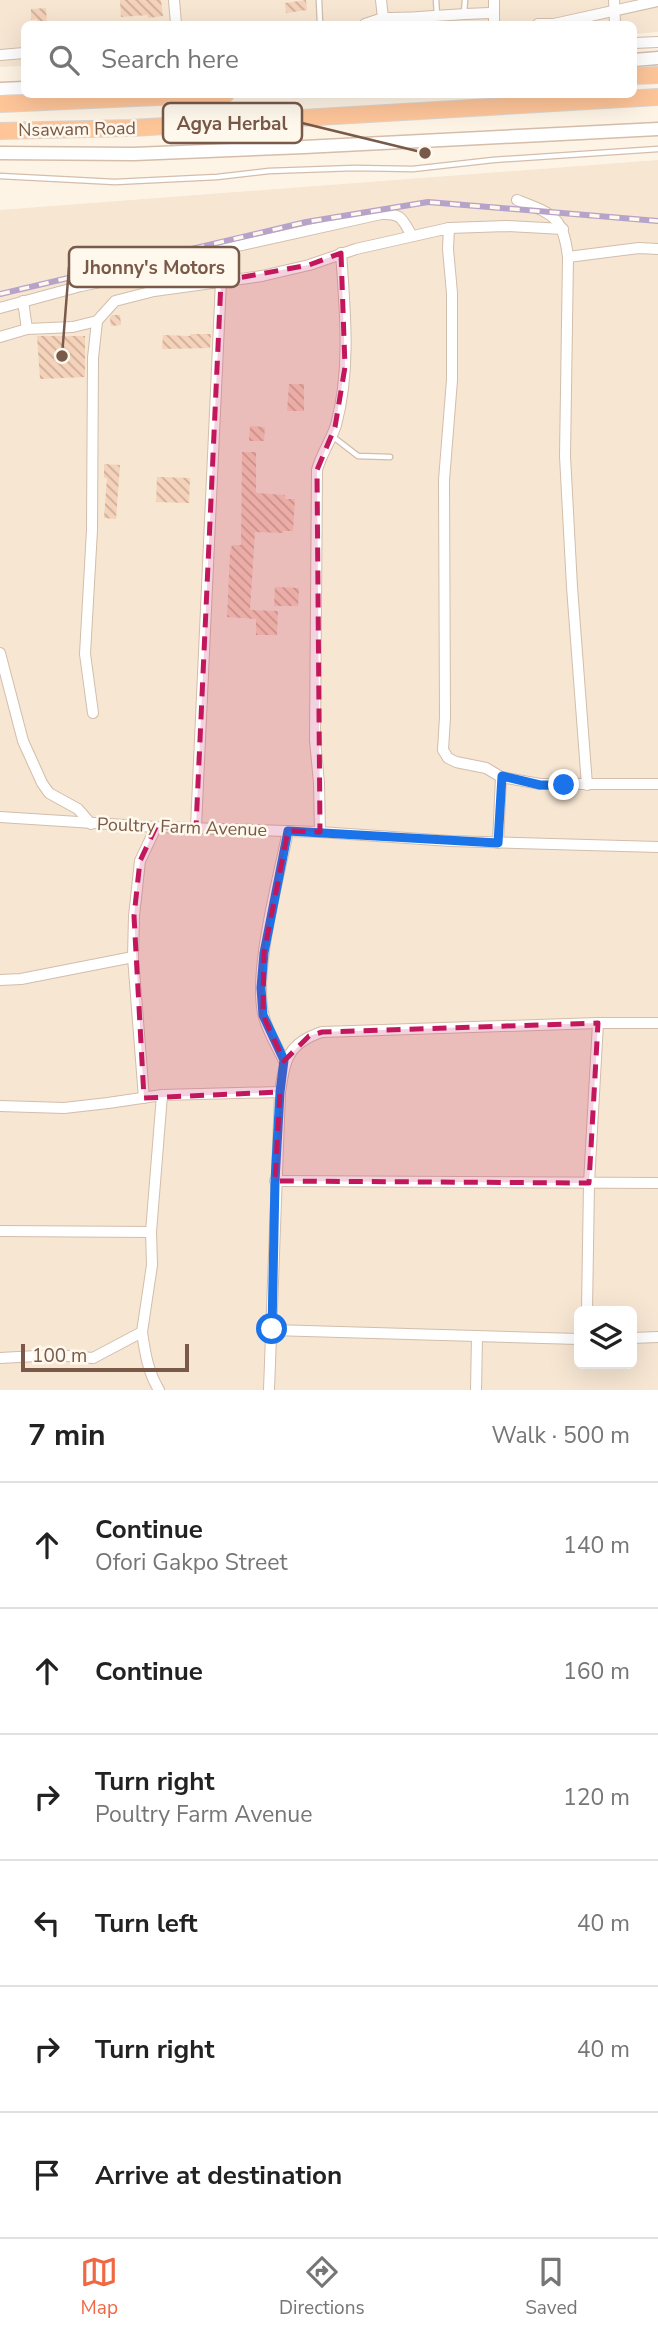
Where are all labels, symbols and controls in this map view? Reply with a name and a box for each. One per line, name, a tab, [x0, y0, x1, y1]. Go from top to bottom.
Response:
search box	[21, 21, 637, 98]
icon: search	[45, 41, 83, 79]
text: Search here	[101, 42, 239, 77]
callout: Agya Herbal	[163, 103, 302, 143]
text: Agya Herbal	[176, 111, 288, 137]
street label: Nsawam Road	[18, 116, 136, 142]
callout: Jhonny's Motors	[69, 247, 239, 287]
text: Jhonny's Motors	[82, 255, 225, 281]
route end	[548, 769, 579, 800]
street label: Poultry Farm Avenue	[97, 812, 267, 842]
map controls	[574, 1306, 637, 1369]
button: layers	[574, 1306, 637, 1369]
route start	[256, 1313, 287, 1344]
scale bar	[21, 1341, 189, 1373]
text: 100 m	[32, 1343, 87, 1369]
text: 7 min	[28, 1415, 106, 1456]
text: Walk · 500 m	[491, 1420, 630, 1451]
text: Continue	[95, 1512, 203, 1547]
icon: ahead	[28, 1526, 66, 1564]
text: 140 m	[563, 1530, 630, 1561]
text: Ofori Gakpo Street	[95, 1547, 288, 1578]
icon: ahead	[28, 1652, 66, 1690]
text: Continue	[95, 1654, 203, 1689]
text: 160 m	[563, 1656, 630, 1687]
text: Turn right	[95, 1764, 214, 1799]
icon: right	[28, 1778, 66, 1816]
text: 120 m	[563, 1782, 630, 1813]
text: Poultry Farm Avenue	[95, 1799, 313, 1830]
icon: left	[28, 1904, 66, 1942]
text: Turn left	[95, 1906, 198, 1941]
text: 40 m	[577, 1908, 630, 1939]
icon: right	[28, 2030, 66, 2068]
text: Turn right	[95, 2032, 214, 2067]
text: 40 m	[577, 2034, 630, 2065]
icon: arrive	[28, 2156, 66, 2194]
text: Arrive at destination	[95, 2158, 342, 2193]
tab: Map	[80, 2253, 118, 2321]
tab: Directions	[279, 2253, 365, 2321]
tab: Saved	[525, 2253, 578, 2321]

